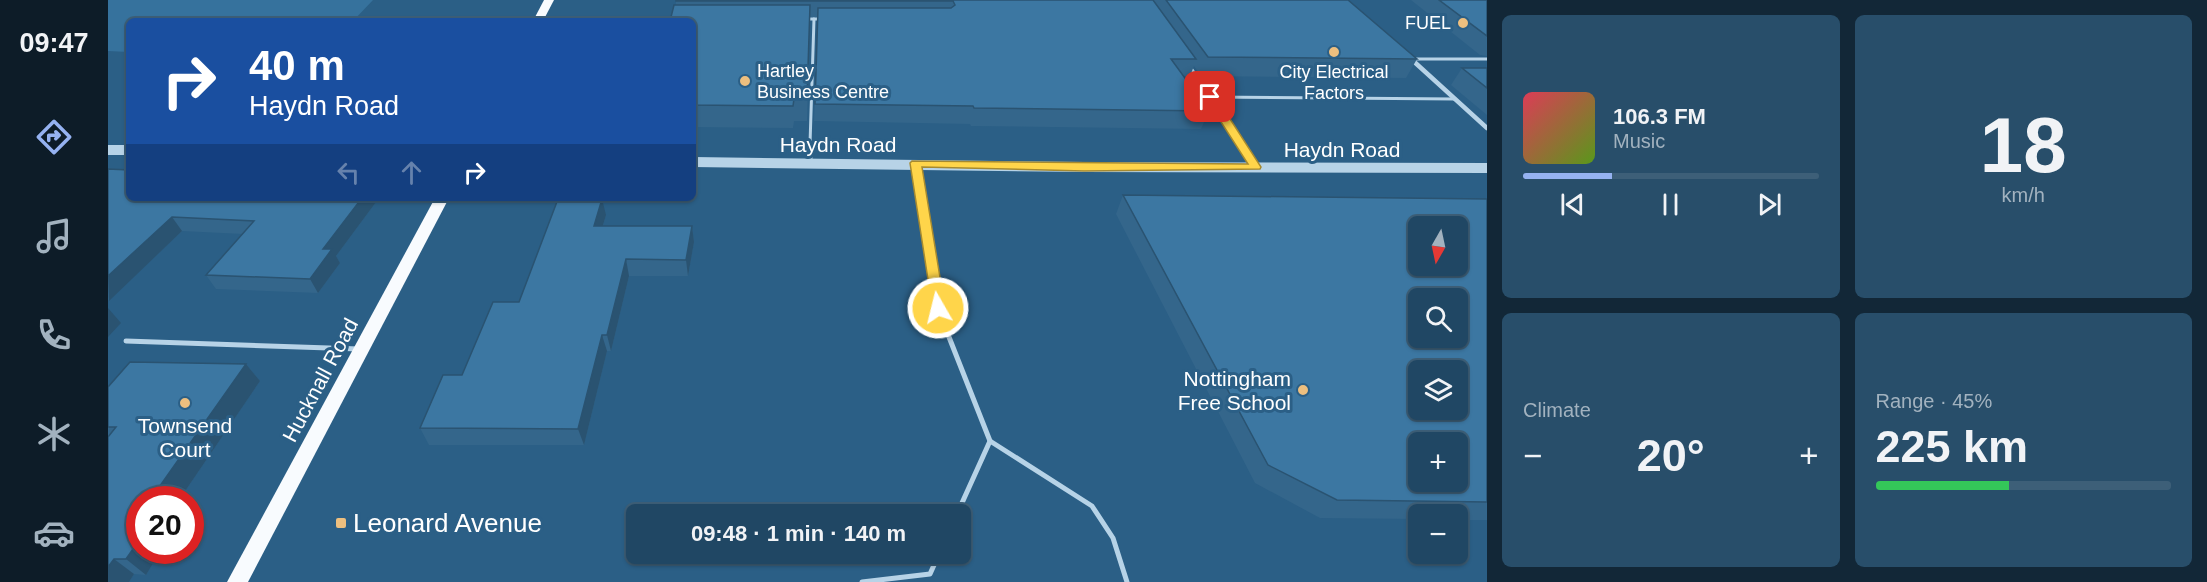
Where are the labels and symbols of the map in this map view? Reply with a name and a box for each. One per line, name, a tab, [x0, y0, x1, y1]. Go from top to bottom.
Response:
place label: FUEL	[1405, 13, 1451, 33]
marker: FUEL	[1456, 16, 1470, 30]
marker: City Electrical Factors	[1327, 45, 1341, 59]
place label: Hartley Business Centre	[757, 61, 889, 102]
place label: City Electrical Factors	[1279, 62, 1389, 103]
pin	[1184, 71, 1235, 122]
marker: Hartley Business Centre	[738, 74, 752, 88]
street label: Haydn Road	[780, 133, 896, 156]
street label: Haydn Road	[1284, 138, 1400, 161]
north arrow	[1408, 216, 1468, 276]
position arrow	[906, 276, 970, 340]
street label: Hucknall Road	[278, 314, 362, 446]
place label: Nottingham Free School	[1178, 367, 1291, 414]
marker: Nottingham Free School	[1296, 383, 1310, 397]
marker: Townsend Court	[178, 396, 192, 410]
place label: Townsend Court	[138, 414, 232, 461]
speed limit sign: 20	[126, 486, 204, 564]
place label: Leonard Avenue	[353, 508, 542, 538]
marker: Leonard Avenue	[334, 516, 348, 530]

